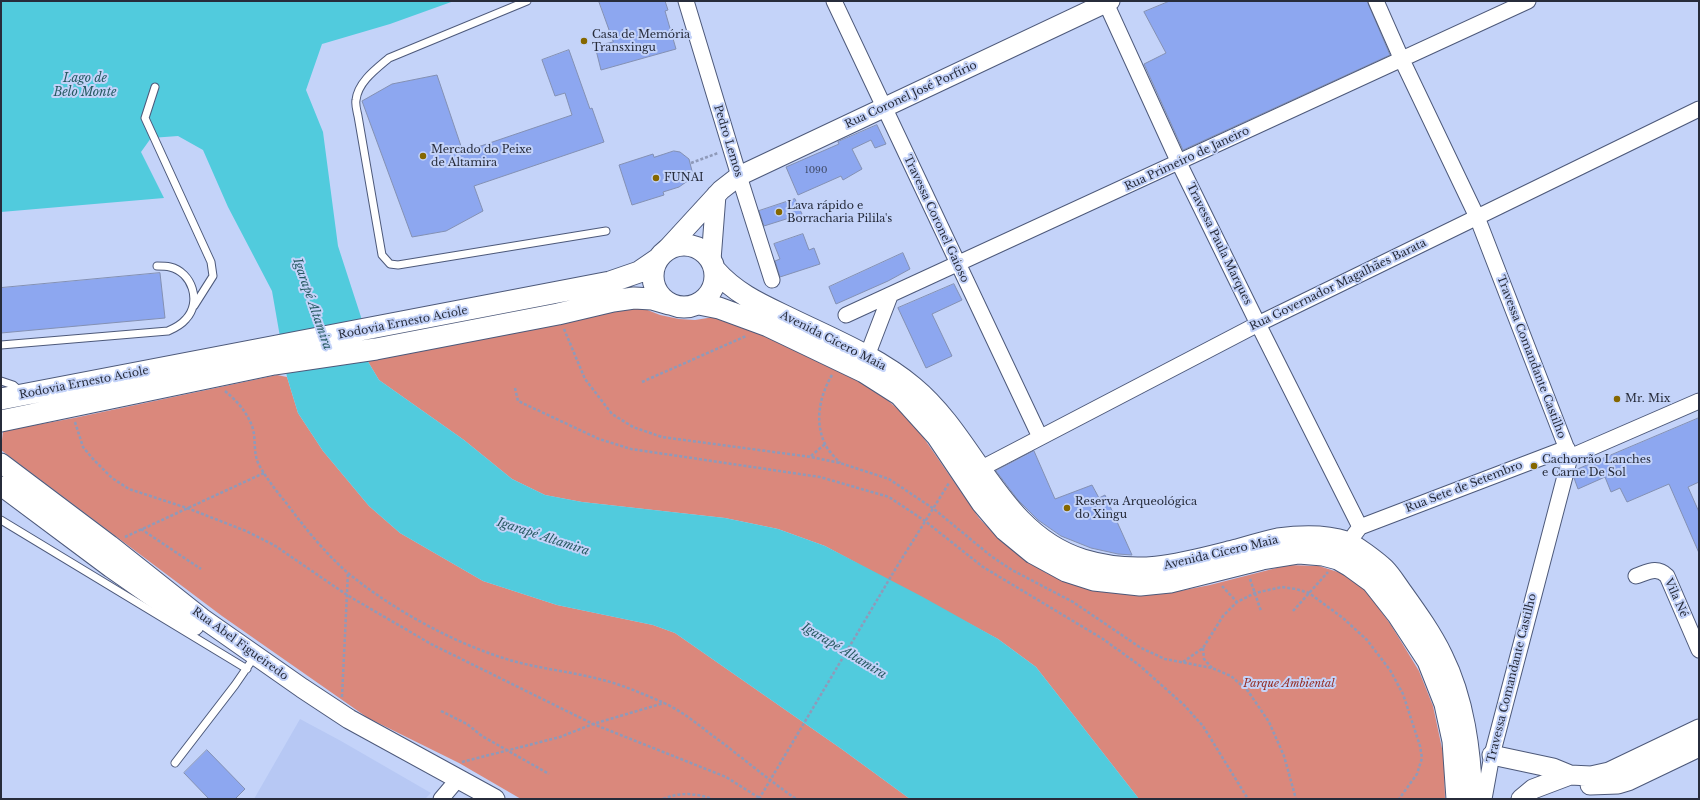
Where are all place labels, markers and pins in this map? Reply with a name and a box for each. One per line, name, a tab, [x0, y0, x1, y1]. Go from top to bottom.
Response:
place label: Casa de Memória Transxingu	[592, 28, 690, 54]
marker: Casa de Memória Transxingu	[579, 36, 589, 46]
place label: Mercado do Peixe de Altamira	[431, 143, 532, 169]
marker: Mercado do Peixe de Altamira	[418, 151, 428, 161]
place label: FUNAI	[664, 171, 704, 185]
marker: FUNAI	[651, 173, 661, 183]
place label: Lava rápido e Borracharia Pilila's	[787, 199, 892, 225]
marker: Lava rápido e Borracharia Pilila's	[774, 207, 784, 217]
place label: Mr. Mix	[1625, 392, 1670, 406]
marker: Mr. Mix	[1612, 394, 1622, 404]
place label: Cachorrão Lanches e Carne De Sol	[1542, 453, 1651, 479]
marker: Cachorrão Lanches e Carne De Sol	[1529, 461, 1539, 471]
place label: Reserva Arqueológica do Xingu	[1075, 495, 1197, 521]
marker: Reserva Arqueológica do Xingu	[1062, 503, 1072, 513]

